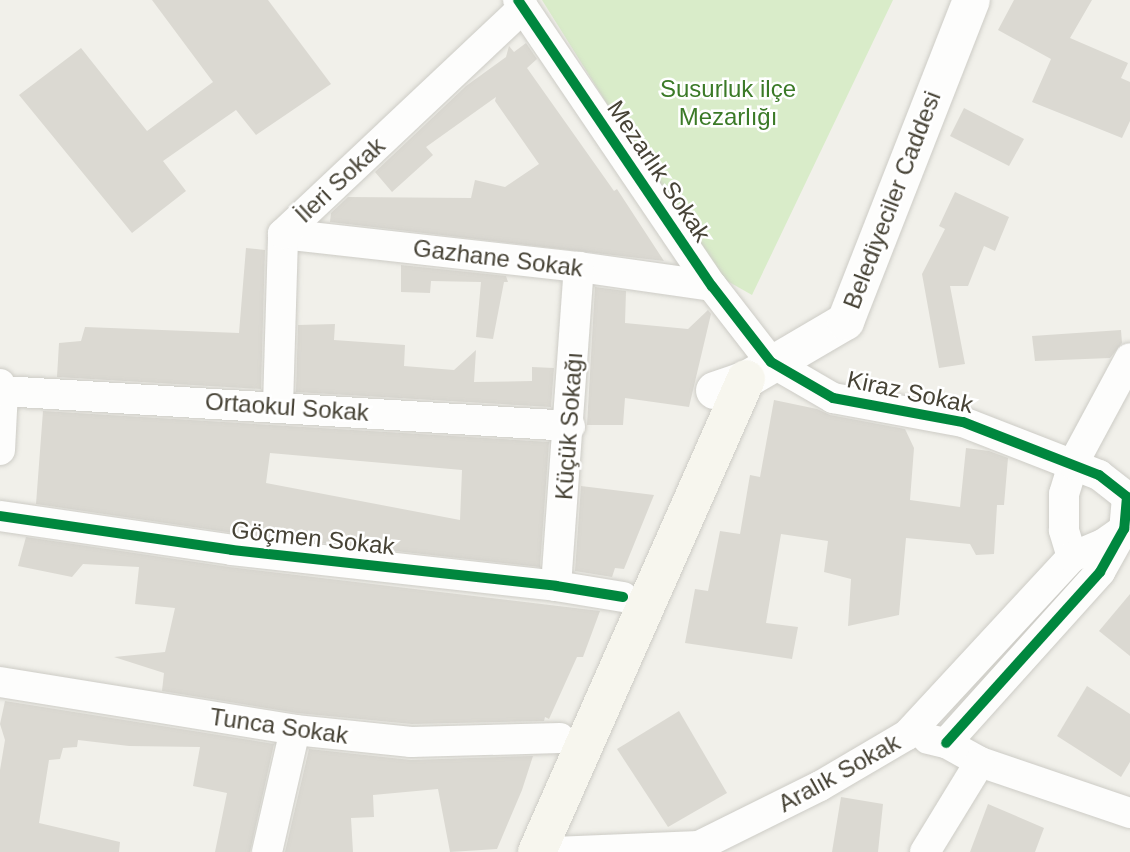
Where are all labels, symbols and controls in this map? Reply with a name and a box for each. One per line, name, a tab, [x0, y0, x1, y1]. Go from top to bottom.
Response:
park label: Susurluk ilçe Mezarlığı	[660, 75, 796, 131]
street label: Belediyeciler Caddesi	[837, 87, 947, 313]
street label: Mezarlık Sokak	[601, 95, 717, 247]
street label: İleri Sokak	[289, 131, 391, 229]
street label: Gazhane Sokak	[411, 233, 585, 283]
street label: Küçük Sokağı	[549, 351, 589, 501]
street label: Kiraz Sokak	[844, 365, 976, 419]
street label: Ortaokul Sokak	[204, 387, 370, 427]
street label: Göçmen Sokak	[230, 515, 396, 561]
street label: Tunca Sokak	[208, 702, 350, 750]
street label: Aralık Sokak	[773, 728, 905, 818]

